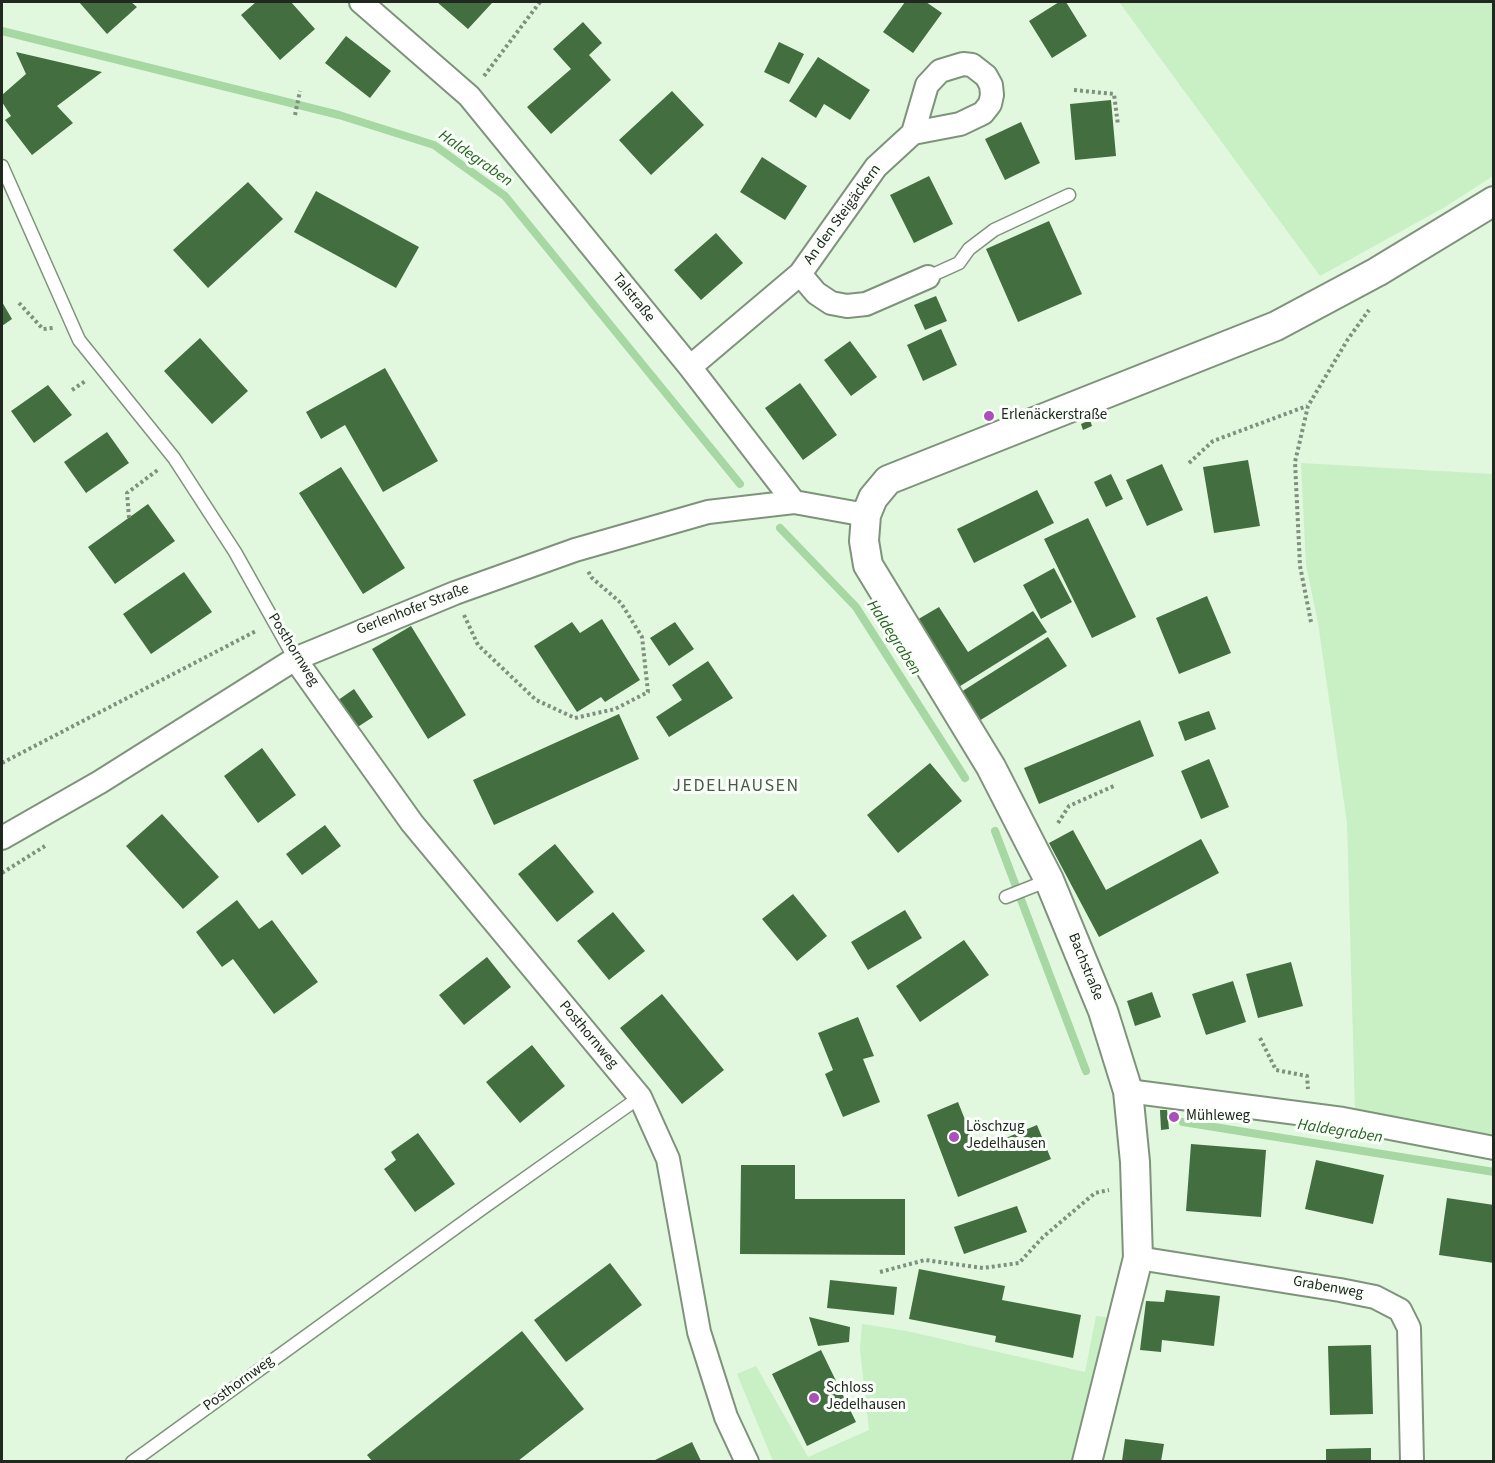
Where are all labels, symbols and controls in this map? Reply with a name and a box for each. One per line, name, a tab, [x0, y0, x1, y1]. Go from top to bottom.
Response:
water label: Haldegraben	[434, 127, 516, 191]
street label: An den Steigäckern	[801, 161, 885, 269]
street label: Talstraße	[608, 270, 658, 326]
place label: Erlenäckerstraße	[1001, 407, 1107, 425]
marker: Erlenäckerstraße	[982, 409, 996, 423]
street label: Gerlenhofer Straße	[354, 580, 472, 640]
water label: Haldegraben	[862, 597, 924, 679]
street label: Posthornweg	[263, 610, 323, 690]
district label: JEDELHAUSEN	[672, 776, 800, 798]
street label: Bachstraße	[1063, 931, 1107, 1003]
street label: Posthornweg	[555, 998, 621, 1072]
place label: Mühleweg	[1186, 1108, 1250, 1126]
marker: Mühleweg	[1167, 1110, 1181, 1124]
water label: Haldegraben	[1296, 1116, 1384, 1148]
place label: Löschzug Jedelhausen	[966, 1119, 1046, 1154]
marker: Löschzug Jedelhausen	[947, 1130, 961, 1144]
street label: Grabenweg	[1291, 1273, 1365, 1303]
street label: Posthornweg	[200, 1352, 278, 1416]
place label: Schloss Jedelhausen	[826, 1380, 906, 1415]
marker: Schloss Jedelhausen	[807, 1391, 821, 1405]

